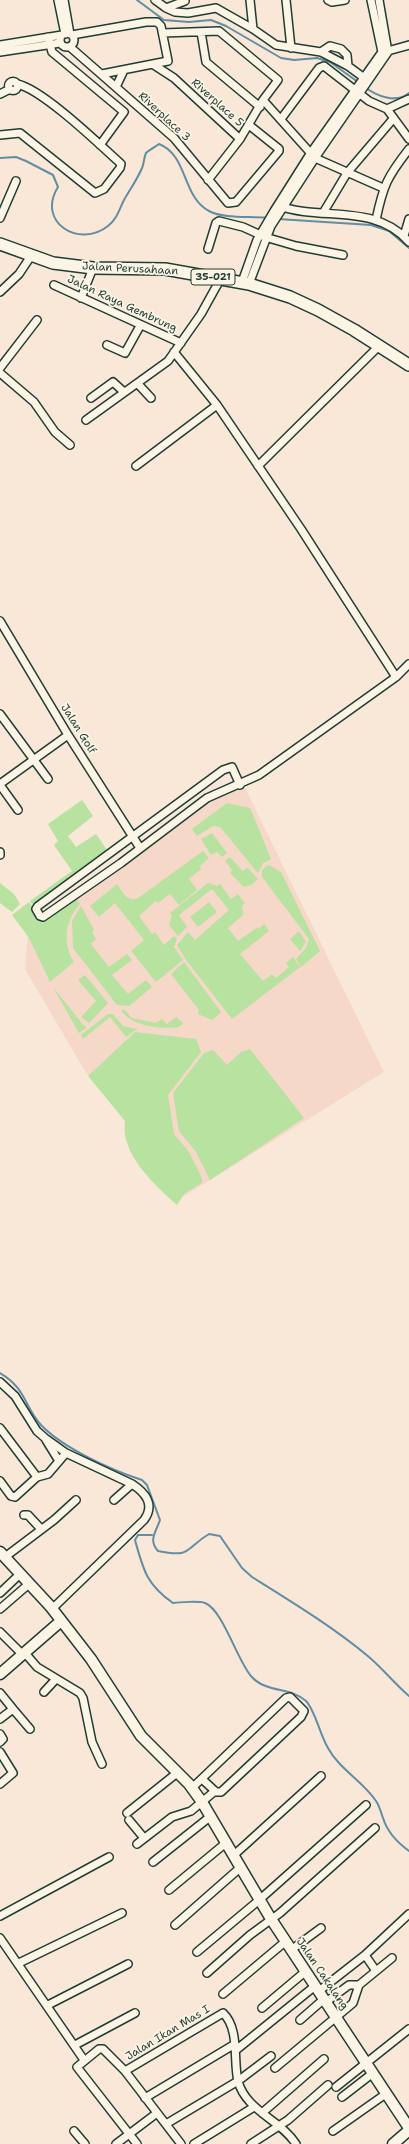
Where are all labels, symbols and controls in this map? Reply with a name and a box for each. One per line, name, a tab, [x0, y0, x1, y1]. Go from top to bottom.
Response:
street label: Riverplace 5	[188, 76, 246, 130]
street label: Riverplace 3	[135, 89, 193, 145]
street label: Jalan Perusahaan	[82, 260, 178, 278]
road number: 35-021	[191, 269, 235, 285]
street label: Jalan Raya Gembrung	[65, 273, 179, 335]
street label: Jalan Golf	[58, 702, 98, 756]
street label: Jalan Cakalang	[293, 1936, 351, 2012]
street label: Jalan Ikan Mas I	[124, 2003, 212, 2063]

